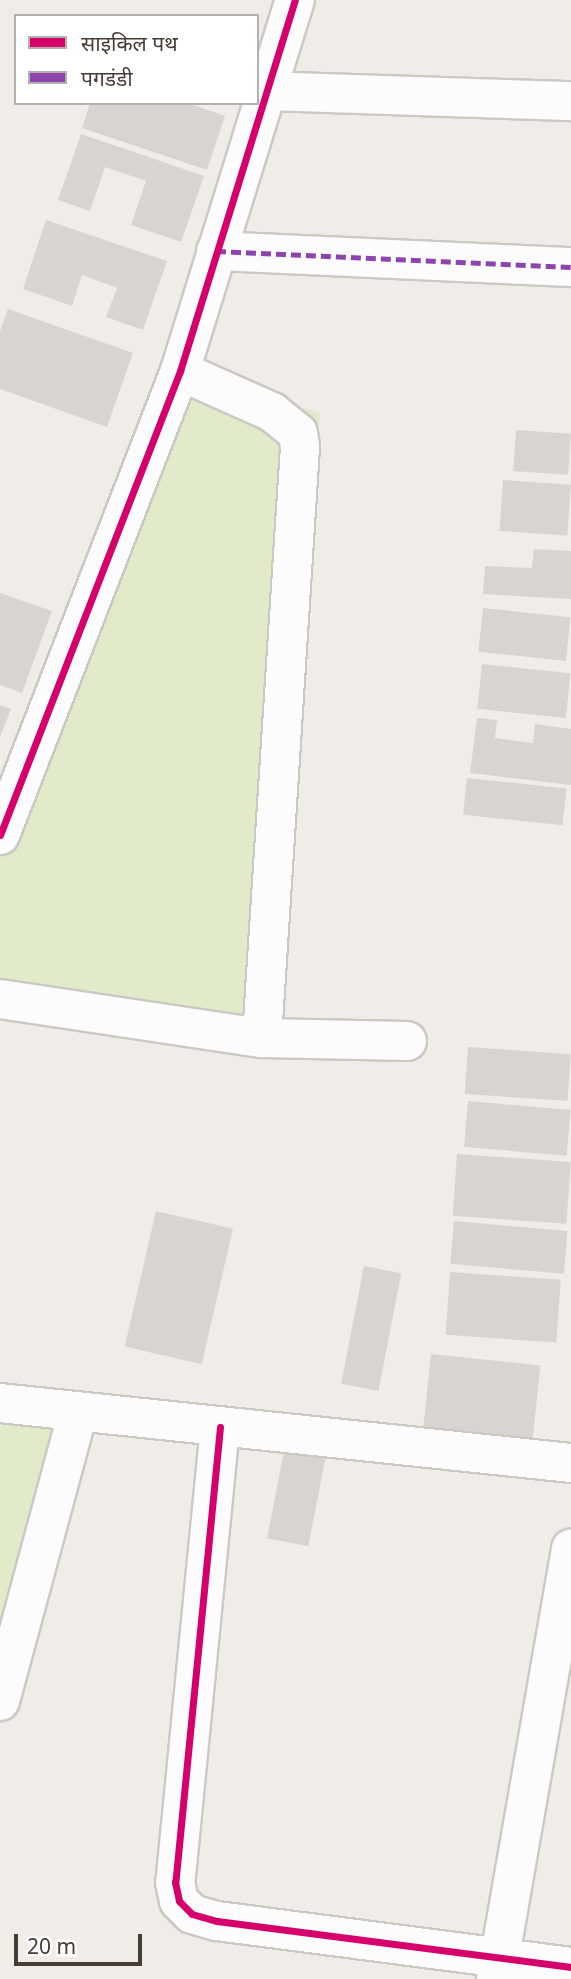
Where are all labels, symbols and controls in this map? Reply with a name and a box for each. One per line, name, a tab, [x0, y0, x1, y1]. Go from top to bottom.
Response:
legend	[14, 14, 259, 105]
text: साइकिल पथ	[81, 29, 178, 57]
text: पगडंडी	[81, 64, 133, 92]
scale bar	[18, 1920, 145, 1964]
text: 20 m	[27, 1932, 76, 1960]

